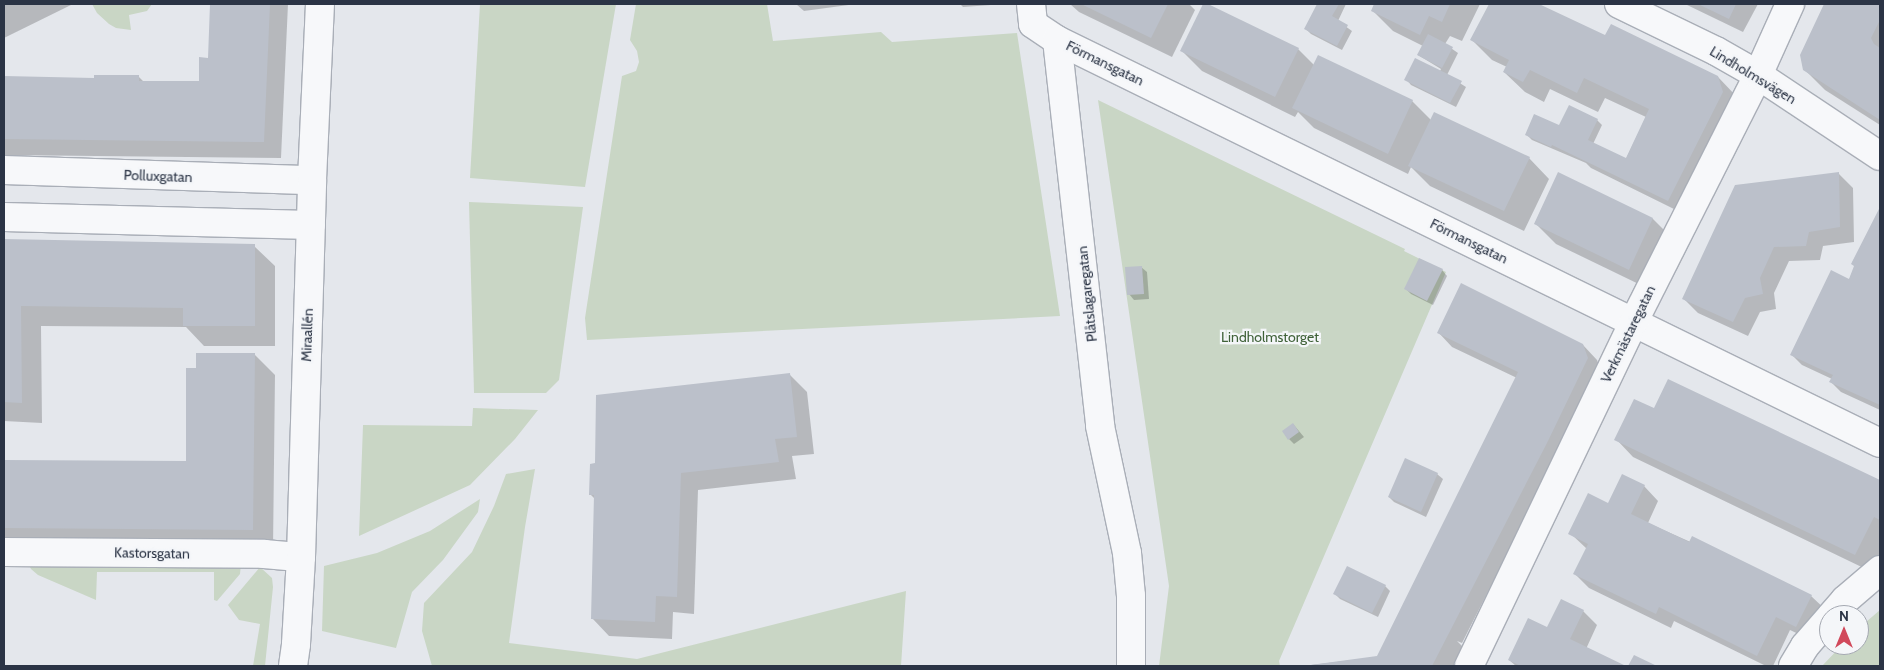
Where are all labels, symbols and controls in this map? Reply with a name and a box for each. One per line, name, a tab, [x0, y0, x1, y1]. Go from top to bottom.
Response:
street label: Förmansgatan	[1063, 37, 1147, 89]
street label: Lindholmsvägen	[1707, 43, 1799, 107]
street label: Polluxgatan	[123, 166, 193, 186]
street label: Förmansgatan	[1427, 215, 1511, 267]
street label: Plåtslagaregatan	[1074, 245, 1100, 343]
street label: Verkmästaregatan	[1597, 283, 1659, 385]
street label: Miraallén	[298, 308, 316, 362]
park label: Lindholmstorget	[1221, 329, 1319, 345]
street label: Kastorsgatan	[114, 544, 190, 562]
north arrow	[1819, 605, 1869, 655]
text: N	[1839, 607, 1849, 625]

